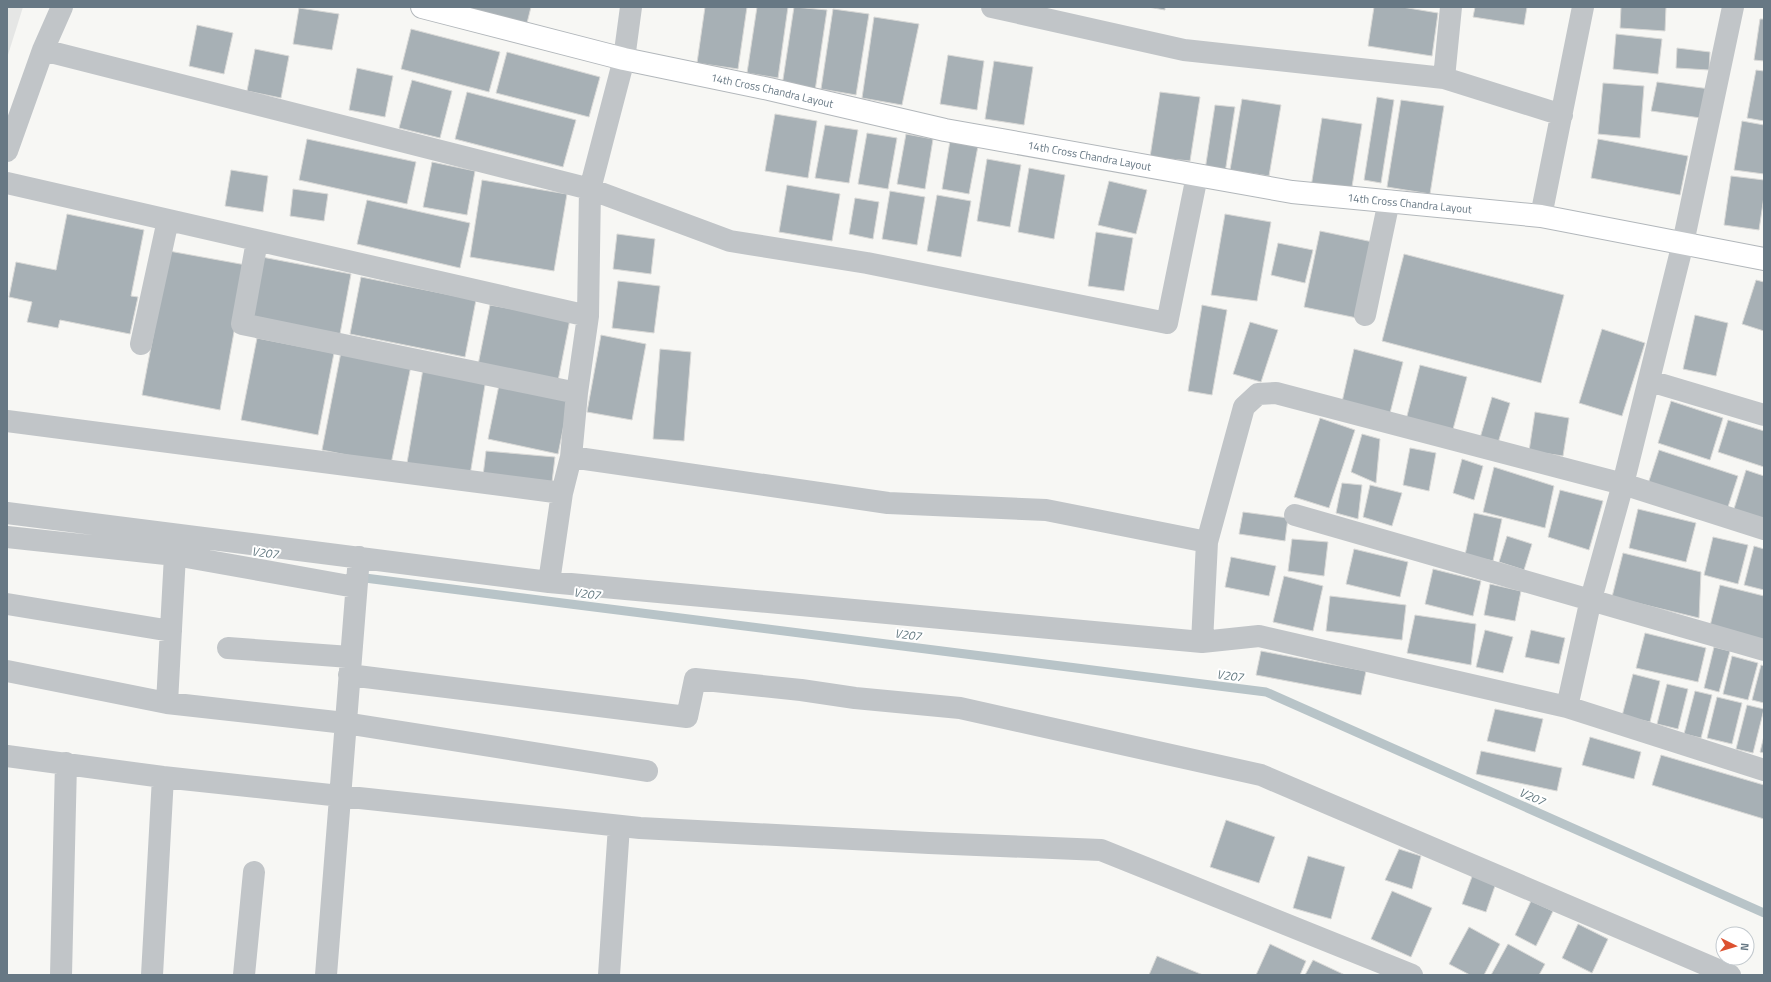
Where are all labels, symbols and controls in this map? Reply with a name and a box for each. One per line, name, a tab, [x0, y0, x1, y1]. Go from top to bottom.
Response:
street label: 14th Cross Chandra Layout	[709, 69, 835, 112]
street label: 14th Cross Chandra Layout	[1026, 137, 1152, 175]
street label: 14th Cross Chandra Layout	[1347, 189, 1473, 217]
water label: V207	[251, 541, 281, 564]
water label: V207	[573, 582, 603, 605]
water label: V207	[894, 623, 924, 646]
water label: V207	[1216, 664, 1246, 687]
water label: V207	[1516, 782, 1549, 811]
north arrow	[1715, 926, 1755, 966]
text: N	[1737, 942, 1753, 951]

